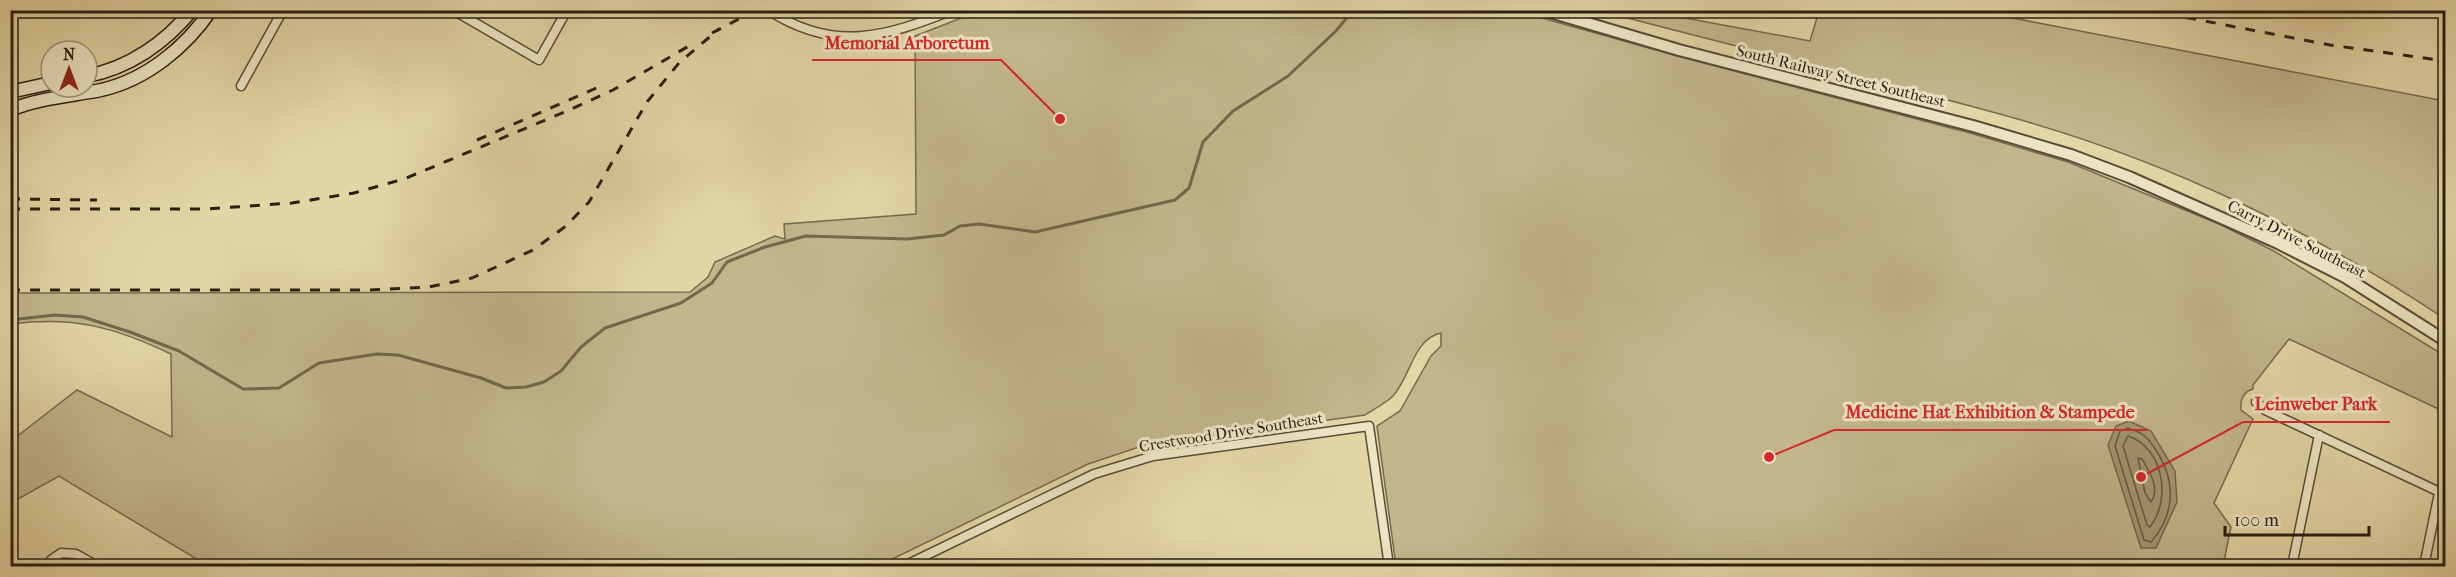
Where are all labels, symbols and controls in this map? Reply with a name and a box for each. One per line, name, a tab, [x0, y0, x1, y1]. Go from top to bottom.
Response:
callout: Memorial Arboretum	[812, 24, 1001, 60]
text: Memorial Arboretum	[824, 33, 991, 54]
north arrow	[39, 39, 99, 99]
street label: South Railway Street Southeast	[1734, 41, 1948, 111]
text: N	[63, 45, 76, 64]
street label: Carry Drive Southeast	[2225, 196, 2370, 282]
callout: Leinweber Park	[2243, 386, 2390, 422]
callout: Medicine Hat Exhibition & Stampede	[1834, 394, 2147, 430]
text: Leinweber Park	[2255, 394, 2378, 415]
text: Medicine Hat Exhibition & Stampede	[1844, 402, 2135, 423]
street label: Crestwood Drive Southeast	[1138, 408, 1325, 456]
scale bar	[2225, 499, 2369, 537]
text: 100 m	[2234, 510, 2279, 531]

